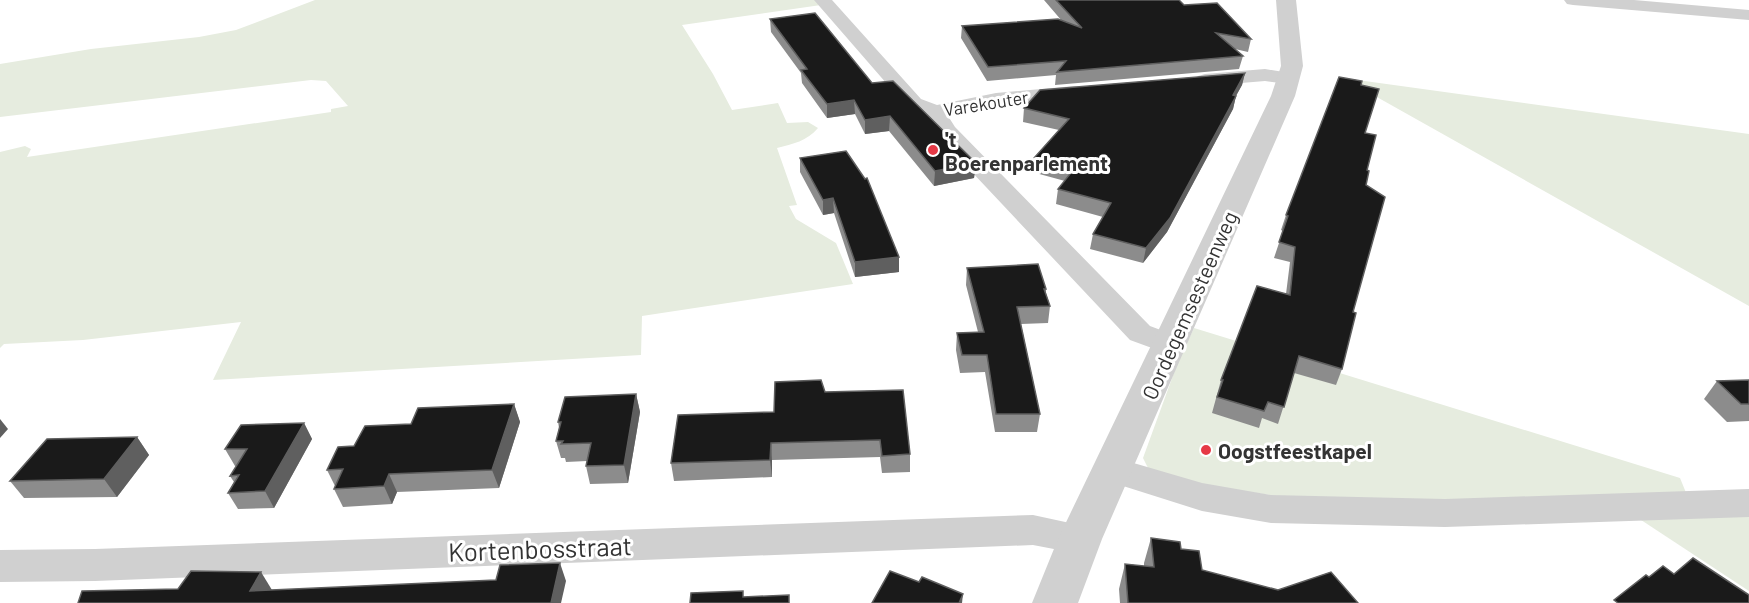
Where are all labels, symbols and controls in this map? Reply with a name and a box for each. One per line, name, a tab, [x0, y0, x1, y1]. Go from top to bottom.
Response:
street label: Varekouter	[942, 85, 1030, 121]
place label: 't Boerenparlement	[945, 126, 1108, 175]
marker: 't Boerenparlement	[926, 143, 940, 157]
street label: Oordegemsesteenweg	[1136, 207, 1242, 403]
place label: Oogstfeestkapel	[1218, 438, 1372, 463]
marker: Oogstfeestkapel	[1199, 443, 1213, 457]
street label: Kortenbosstraat	[448, 529, 632, 567]

